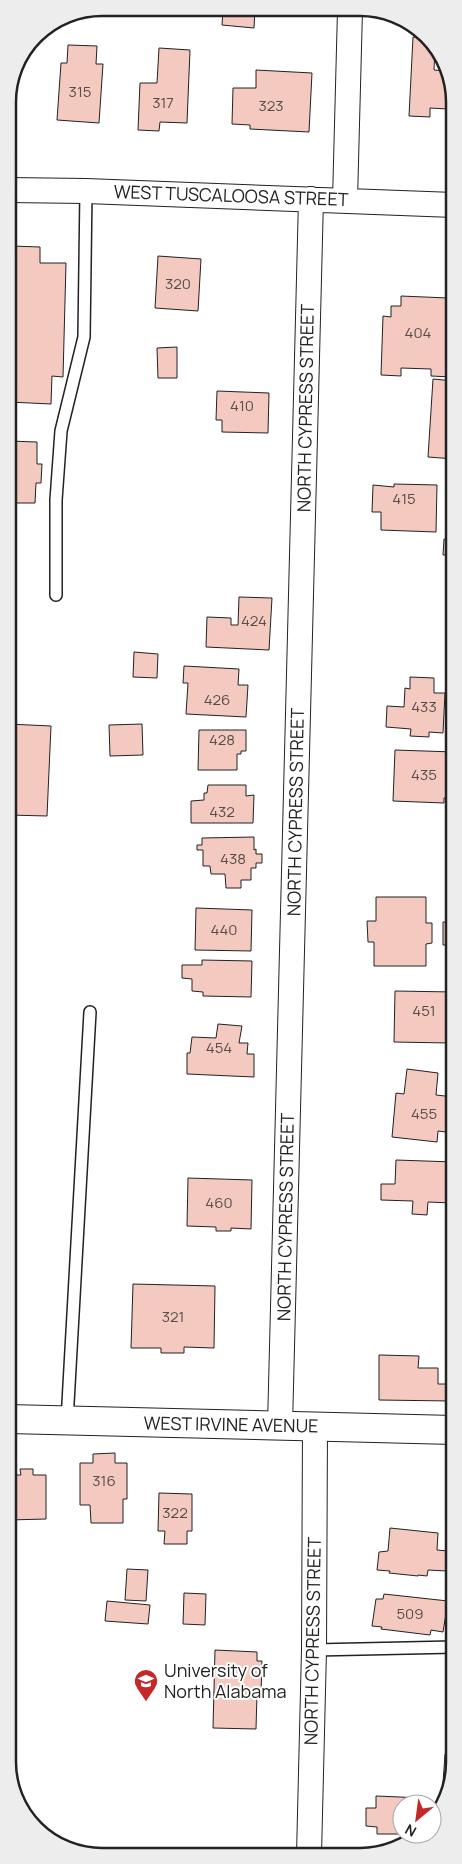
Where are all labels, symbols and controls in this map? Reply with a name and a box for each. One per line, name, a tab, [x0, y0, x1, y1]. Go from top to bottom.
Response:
house number: 315	[69, 81, 91, 102]
house number: 317	[152, 92, 174, 113]
house number: 323	[258, 95, 284, 116]
street label: WEST TUSCALOOSA STREET	[113, 179, 349, 211]
house number: 320	[165, 273, 191, 294]
street label: NORTH CYPRESS STREET	[291, 303, 319, 512]
house number: 404	[405, 322, 432, 343]
house number: 410	[230, 395, 254, 416]
house number: 415	[392, 488, 416, 509]
house number: 424	[241, 610, 267, 631]
house number: 426	[204, 689, 230, 710]
house number: 433	[411, 696, 437, 717]
street label: NORTH CYPRESS STREET	[281, 707, 309, 916]
house number: 428	[209, 729, 235, 750]
house number: 435	[411, 764, 437, 785]
house number: 432	[209, 801, 235, 822]
house number: 438	[220, 848, 246, 869]
house number: 440	[211, 919, 238, 940]
house number: 451	[412, 1000, 436, 1021]
house number: 454	[206, 1037, 232, 1058]
house number: 455	[411, 1103, 437, 1124]
street label: NORTH CYPRESS STREET	[271, 1112, 299, 1321]
house number: 460	[205, 1192, 233, 1213]
house number: 321	[162, 1306, 184, 1327]
street label: WEST IRVINE AVENUE	[143, 1410, 319, 1438]
house number: 316	[92, 1470, 116, 1491]
house number: 322	[162, 1502, 188, 1523]
street label: NORTH CYPRESS STREET	[298, 1536, 326, 1745]
house number: 509	[396, 1603, 424, 1624]
place label: University of North Alabama	[164, 1658, 286, 1703]
school or university icon: University of North Alabama	[133, 1668, 159, 1702]
north arrow	[392, 1794, 442, 1844]
text: N	[401, 1820, 419, 1842]

